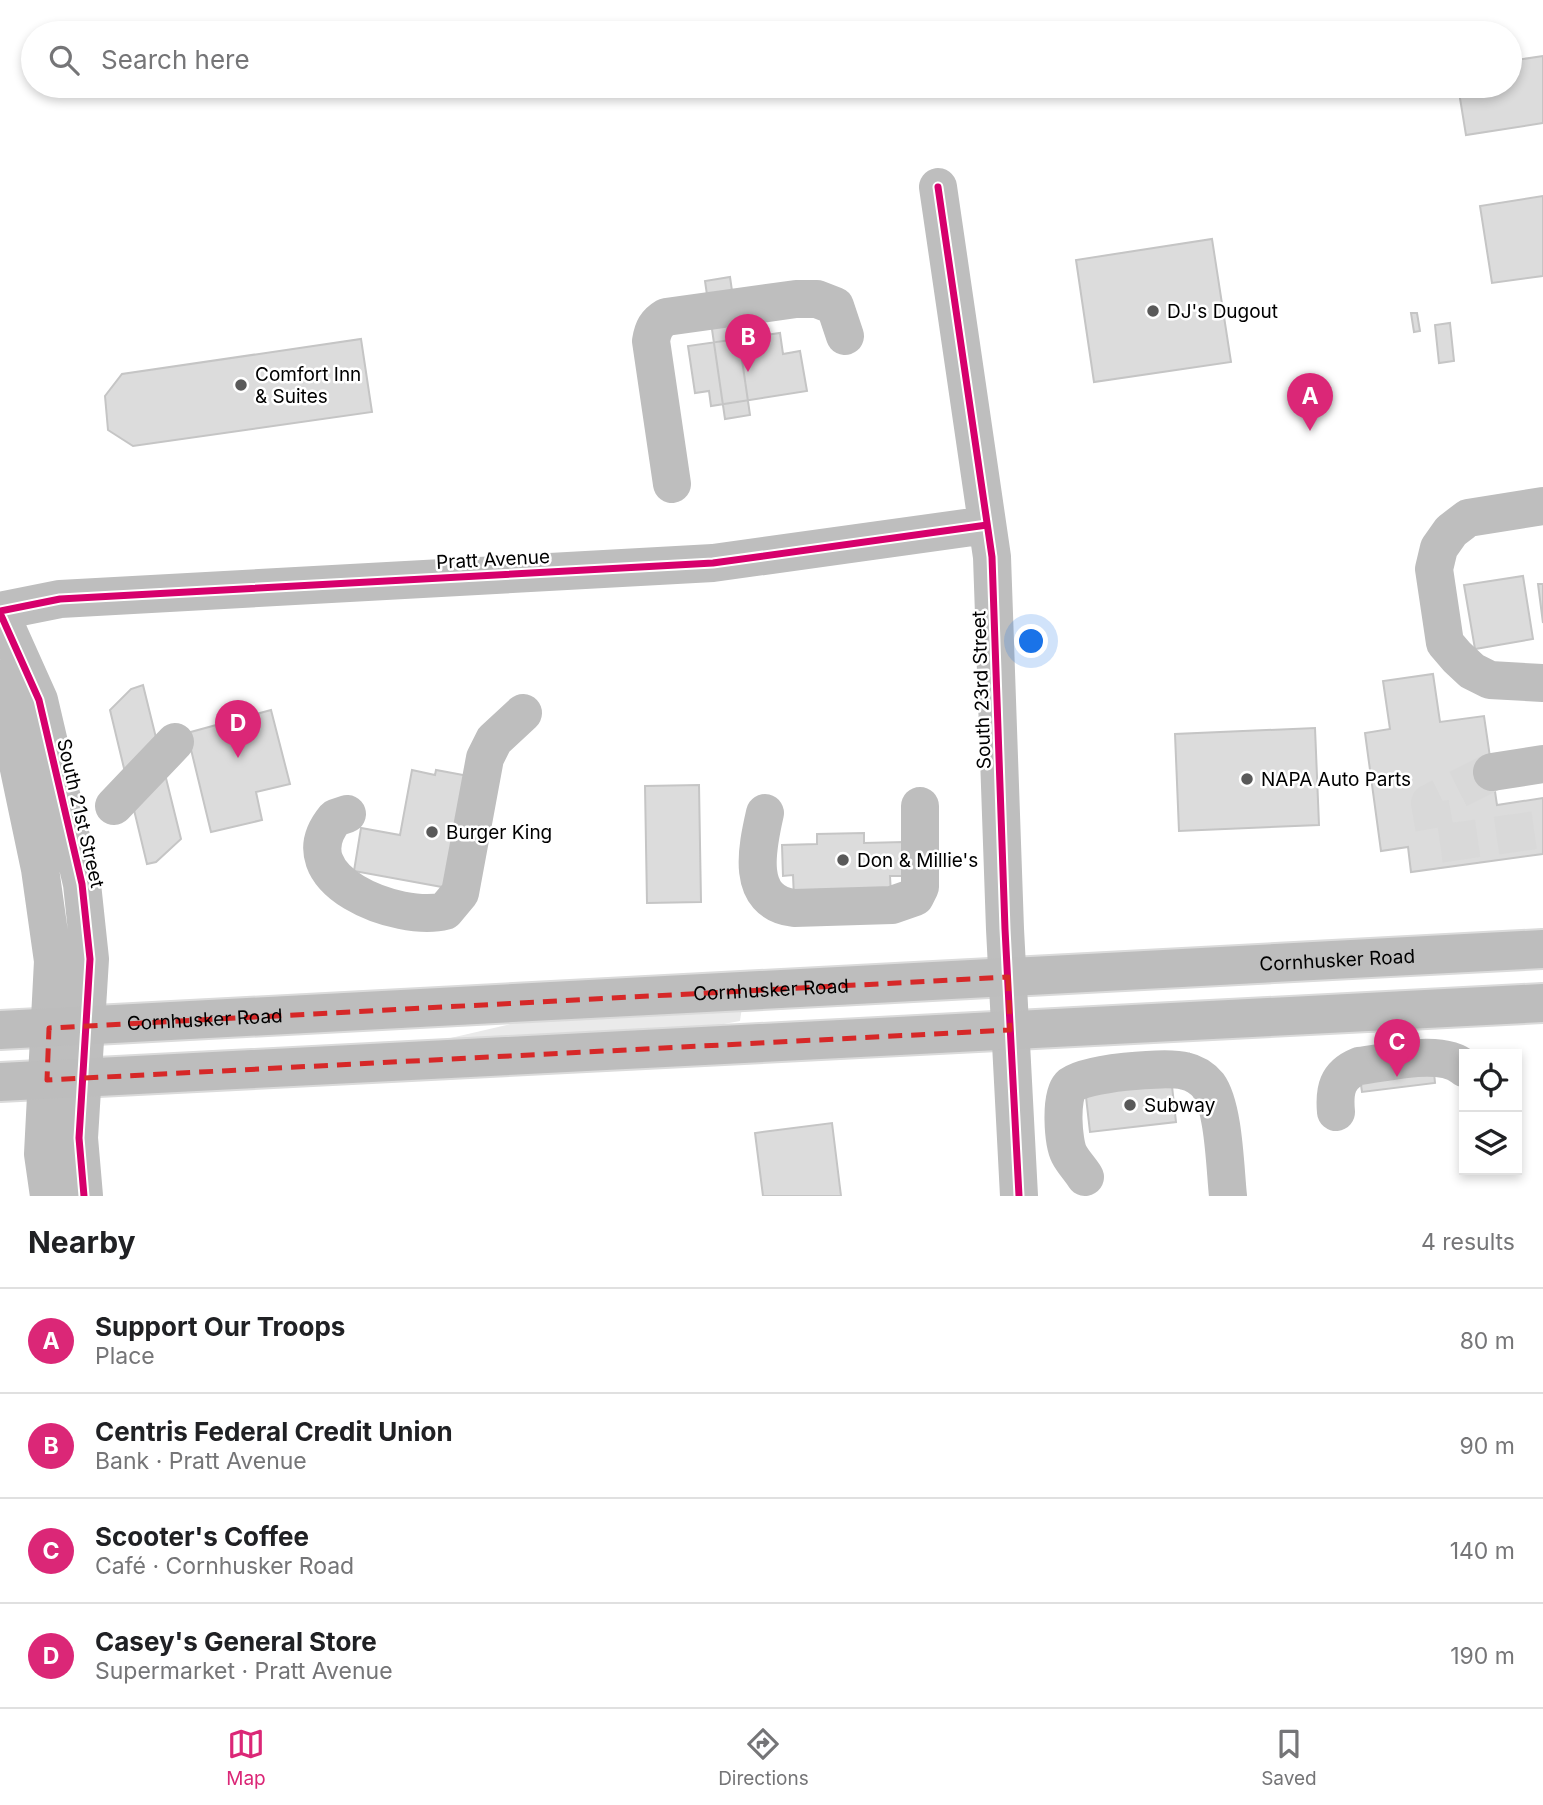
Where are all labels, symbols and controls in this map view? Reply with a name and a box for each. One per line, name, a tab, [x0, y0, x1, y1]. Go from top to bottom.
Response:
search box	[21, 21, 1522, 98]
icon: search	[45, 41, 83, 79]
text: Search here	[101, 44, 250, 75]
place label: DJ's Dugout	[1167, 300, 1278, 323]
marker: DJ's Dugout	[1145, 303, 1161, 319]
pin: B	[725, 314, 771, 372]
place label: Comfort Inn & Suites	[255, 363, 361, 408]
pin: A	[1287, 373, 1333, 431]
marker: Comfort Inn & Suites	[233, 377, 249, 393]
street label: Pratt Avenue	[435, 545, 551, 574]
street label: South 23rd Street	[967, 610, 996, 770]
your location	[1014, 624, 1048, 658]
pin: D	[215, 700, 261, 758]
street label: South 21st Street	[52, 736, 109, 890]
place label: NAPA Auto Parts	[1261, 768, 1411, 791]
marker: NAPA Auto Parts	[1239, 771, 1255, 787]
place label: Burger King	[446, 821, 552, 844]
marker: Burger King	[424, 824, 440, 840]
place label: Don & Millie's	[857, 849, 978, 872]
marker: Don & Millie's	[835, 852, 851, 868]
street label: Cornhusker Road	[1259, 945, 1416, 976]
street label: Cornhusker Road	[692, 974, 849, 1006]
street label: Cornhusker Road	[126, 1004, 283, 1035]
pin: C	[1374, 1019, 1420, 1077]
map controls	[1459, 1049, 1522, 1175]
button: locate	[1459, 1049, 1522, 1112]
place label: Subway	[1144, 1094, 1216, 1117]
marker: Subway	[1122, 1097, 1138, 1113]
button: layers	[1459, 1112, 1522, 1175]
text: Nearby	[28, 1224, 136, 1260]
text: 4 results	[1421, 1228, 1515, 1256]
text: Support Our Troops	[95, 1311, 345, 1342]
text: A	[42, 1327, 60, 1355]
text: 80 m	[1460, 1327, 1515, 1355]
text: Place	[95, 1342, 155, 1370]
text: Centris Federal Credit Union	[95, 1416, 453, 1447]
text: B	[43, 1432, 59, 1460]
text: 90 m	[1460, 1432, 1515, 1460]
text: Bank · Pratt Avenue	[95, 1447, 307, 1475]
text: Scooter's Coffee	[95, 1521, 309, 1552]
text: C	[42, 1537, 60, 1565]
text: 140 m	[1450, 1537, 1515, 1565]
text: Café · Cornhusker Road	[95, 1552, 354, 1580]
text: Casey's General Store	[95, 1626, 377, 1657]
text: D	[43, 1642, 59, 1670]
text: 190 m	[1450, 1642, 1515, 1670]
text: Supermarket · Pratt Avenue	[95, 1657, 393, 1685]
tab: Map	[226, 1725, 266, 1790]
tab: Directions	[718, 1725, 809, 1790]
tab: Saved	[1261, 1725, 1317, 1790]

